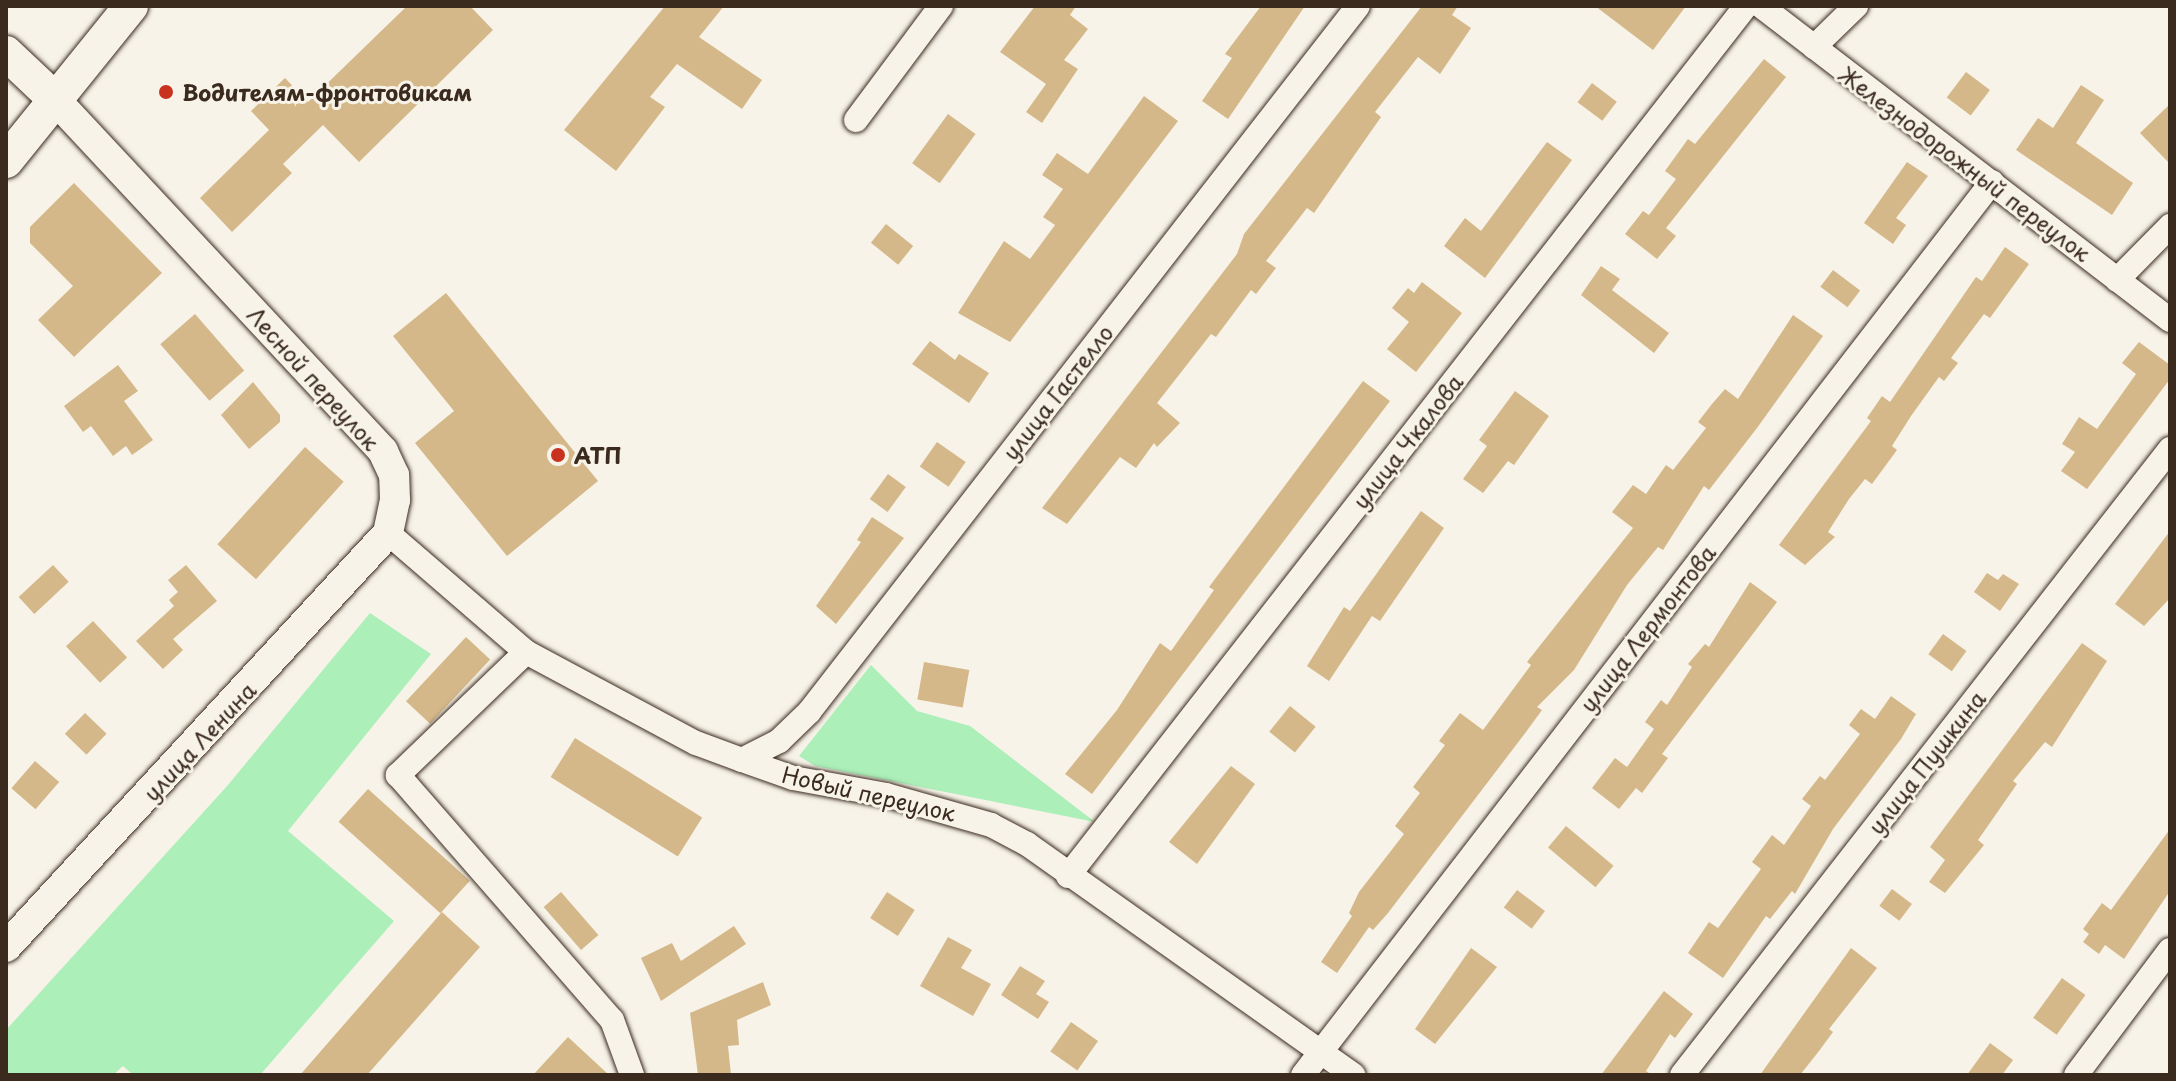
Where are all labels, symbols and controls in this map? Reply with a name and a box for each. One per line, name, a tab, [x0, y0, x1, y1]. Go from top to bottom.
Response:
street label: Железнодорожный переулок	[1834, 60, 2096, 266]
place label: Водителям-фронтовикам	[182, 79, 472, 105]
marker: Водителям-фронтовикам	[157, 83, 175, 101]
street label: Лесной переулок	[243, 301, 385, 455]
street label: улица Гастелло	[996, 319, 1118, 465]
street label: улица Чкалова	[1346, 368, 1468, 514]
place label: АТП	[574, 442, 622, 468]
marker: АТП	[549, 446, 567, 464]
street label: улица Лермонтова	[1573, 539, 1721, 717]
street label: улица Ленина	[137, 676, 261, 806]
street label: улица Пушкина	[1861, 685, 1991, 839]
street label: Новый переулок	[780, 760, 958, 826]

